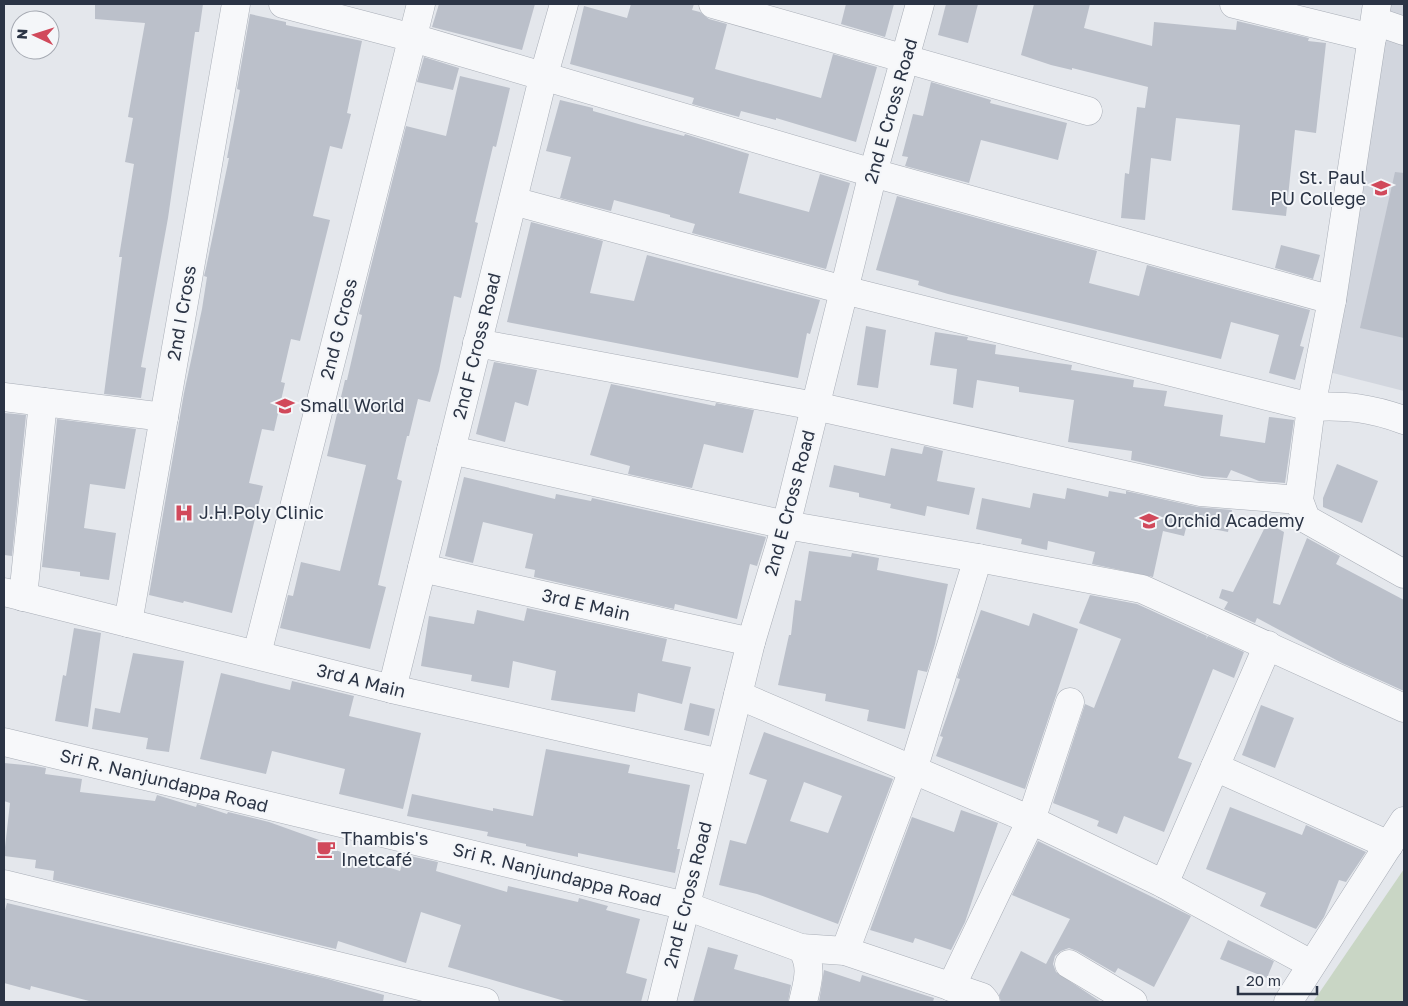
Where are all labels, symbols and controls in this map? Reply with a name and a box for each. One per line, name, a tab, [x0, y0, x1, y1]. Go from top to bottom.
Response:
north arrow	[10, 10, 60, 60]
text: N	[13, 28, 30, 40]
street label: 2nd E Cross Road	[859, 36, 921, 186]
place label: St. Paul PU College	[1270, 166, 1366, 209]
school or university icon: St. Paul PU College	[1370, 177, 1392, 199]
street label: 2nd I Cross	[162, 264, 200, 362]
street label: 2nd F Cross Road	[447, 270, 505, 421]
street label: 2nd G Cross	[315, 276, 361, 382]
place label: Small World	[300, 394, 405, 416]
school or university icon: Small World	[274, 395, 296, 417]
street label: 2nd E Cross Road	[759, 427, 819, 578]
place label: J.H.Poly Clinic	[199, 501, 324, 523]
hospital icon: J.H.Poly Clinic	[173, 502, 195, 524]
place label: Orchid Academy	[1164, 509, 1304, 531]
school or university icon: Orchid Academy	[1138, 510, 1160, 532]
street label: 3rd E Main	[540, 583, 633, 625]
street label: 3rd A Main	[314, 658, 408, 702]
street label: Sri R. Nanjundappa Road	[58, 743, 271, 817]
street label: 2nd E Cross Road	[658, 819, 716, 970]
place label: Thambis's Inetcafé	[341, 827, 428, 870]
street label: Sri R. Nanjundappa Road	[451, 837, 664, 911]
cafe icon: Thambis's Inetcafé	[315, 838, 337, 860]
scale bar	[1238, 964, 1317, 996]
text: 20 m	[1246, 971, 1281, 989]

